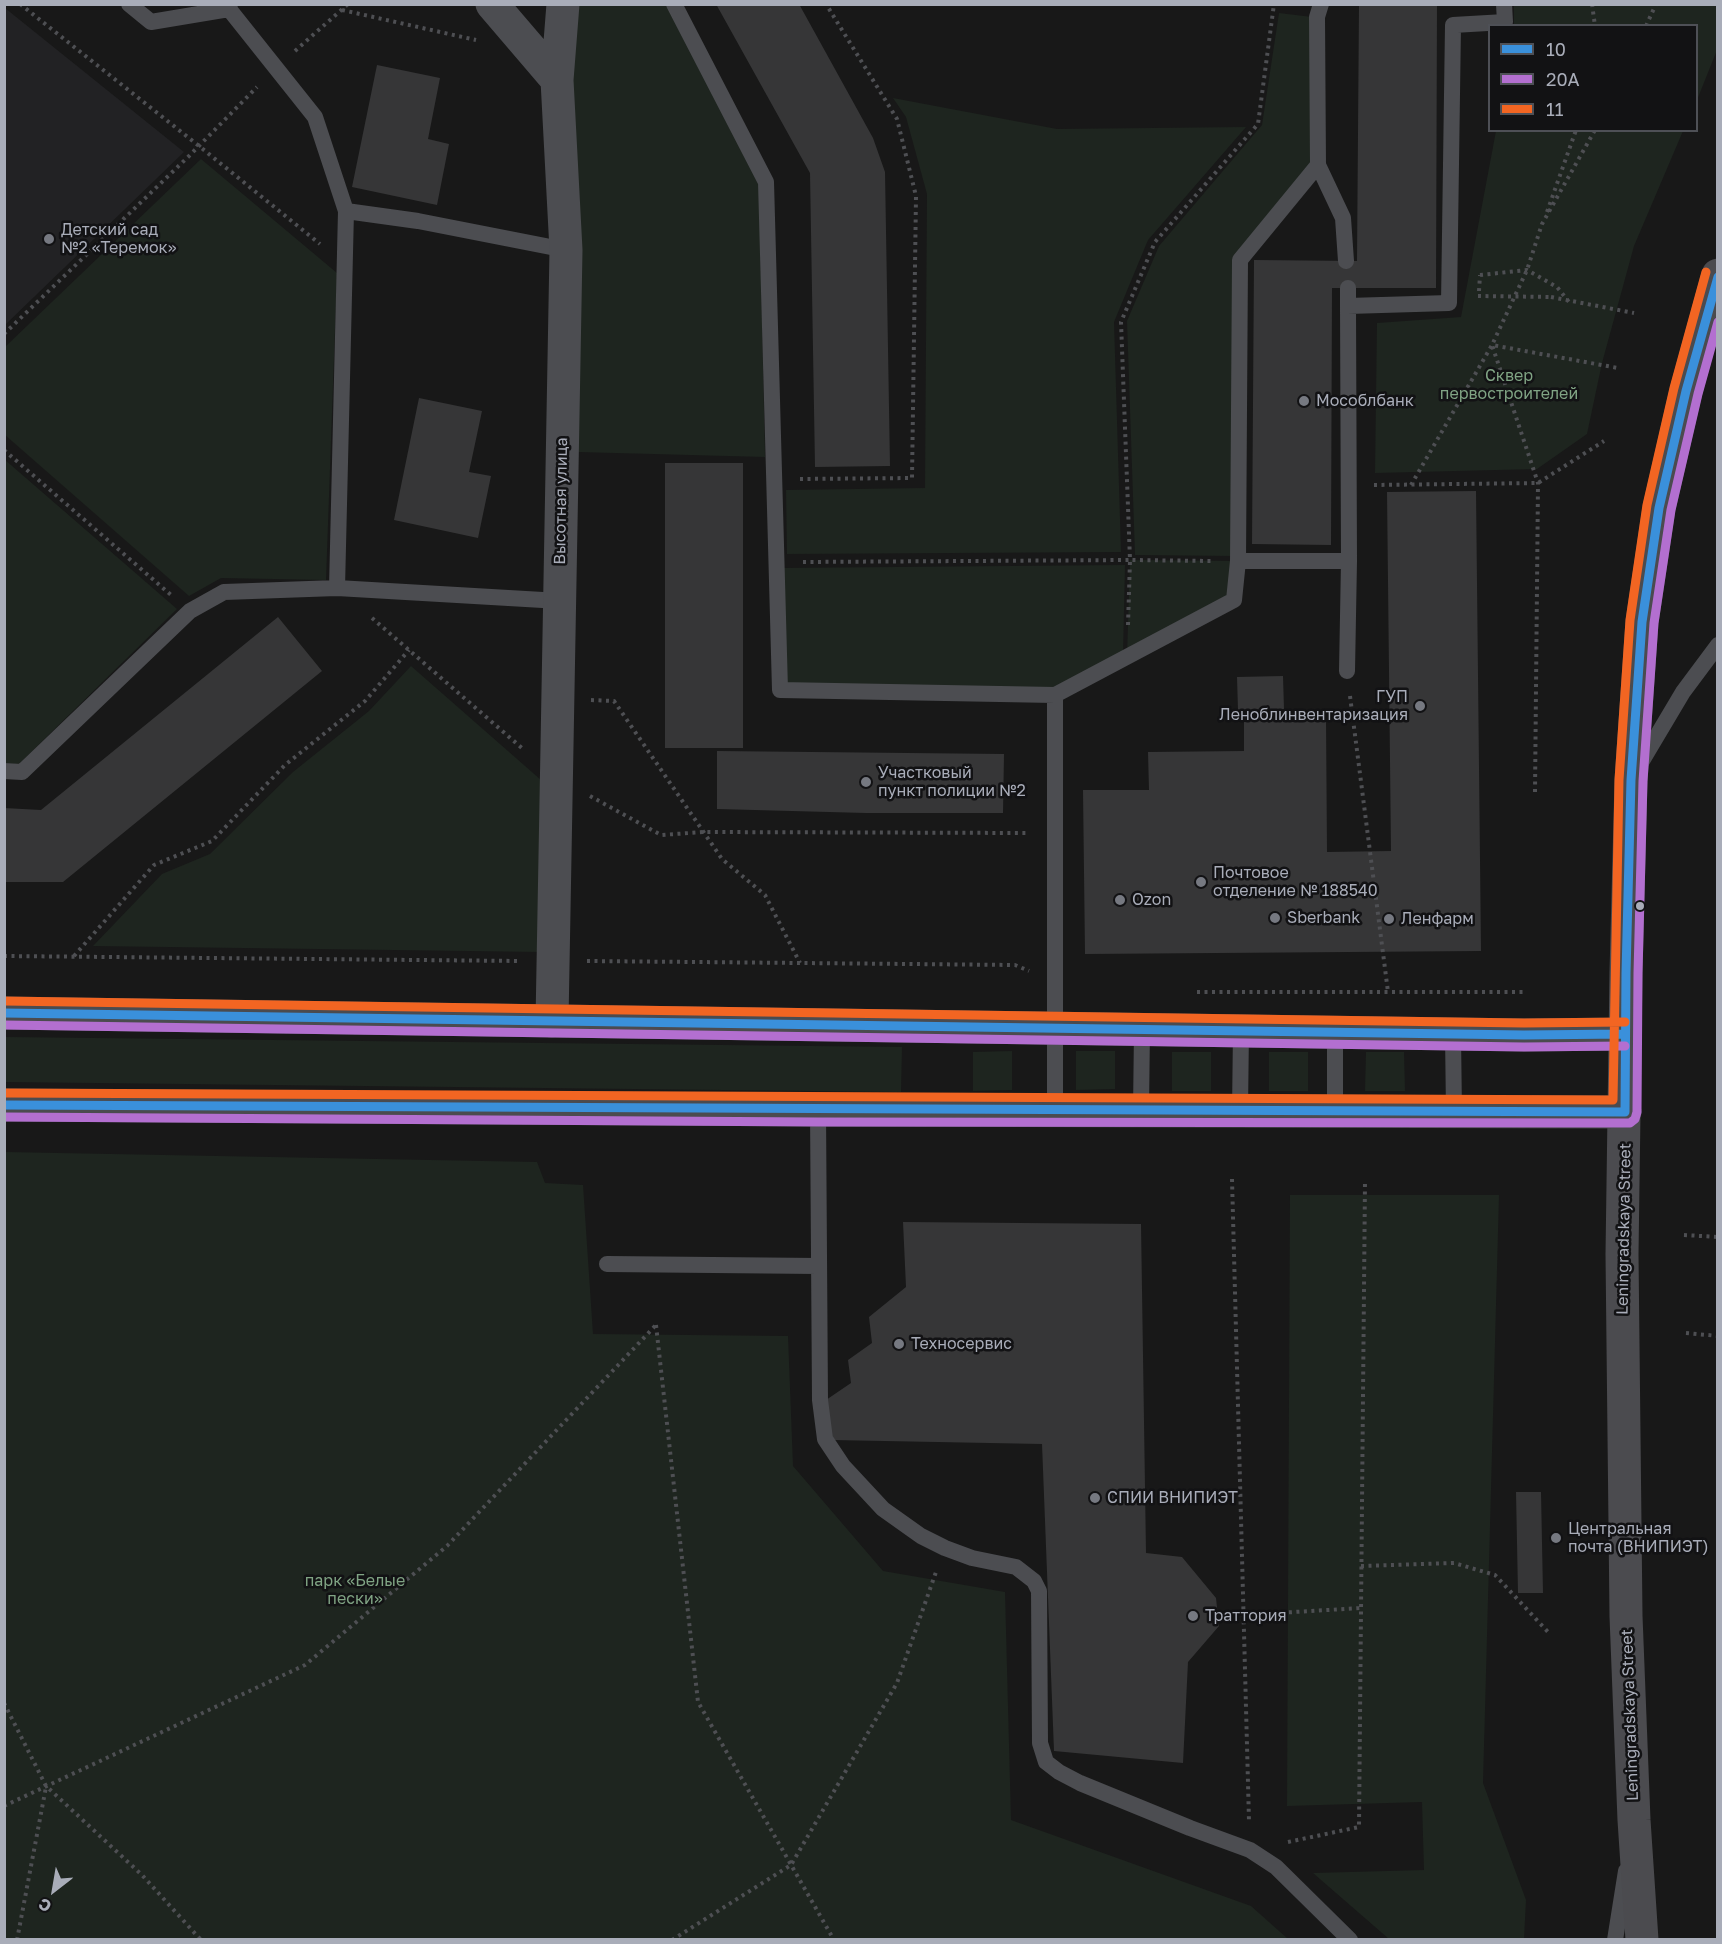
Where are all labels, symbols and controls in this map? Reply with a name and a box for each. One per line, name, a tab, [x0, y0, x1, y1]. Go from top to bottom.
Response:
legend	[1488, 24, 1698, 132]
text: 10	[1546, 38, 1566, 60]
text: 20А	[1546, 68, 1580, 90]
text: 11	[1546, 98, 1563, 120]
place label: Детский сад №2 «Теремок»	[61, 220, 177, 258]
marker: Детский сад №2 «Теремок»	[42, 232, 56, 246]
park label: Сквер первостроителей	[1440, 366, 1578, 404]
place label: Мособлбанк	[1316, 391, 1414, 411]
marker: Мособлбанк	[1297, 394, 1311, 408]
street label: Высотная улица	[550, 437, 572, 565]
place label: ГУП Леноблинвентаризация	[1219, 687, 1408, 725]
marker: ГУП Леноблинвентаризация	[1413, 699, 1427, 713]
place label: Участковый пункт полиции №2	[878, 763, 1026, 801]
marker: Участковый пункт полиции №2	[859, 775, 873, 789]
place label: Почтовое отделение № 188540	[1213, 863, 1378, 901]
marker: Почтовое отделение № 188540	[1194, 875, 1208, 889]
place label: Ozon	[1132, 890, 1171, 910]
marker: Ozon	[1113, 893, 1127, 907]
unlabelled marker	[1634, 900, 1646, 912]
place label: Sberbank	[1287, 908, 1360, 928]
place label: Ленфарм	[1401, 909, 1474, 929]
marker: Sberbank	[1268, 911, 1282, 925]
marker: Ленфарм	[1382, 912, 1396, 926]
street label: Leningradskaya Street	[1613, 1143, 1635, 1315]
place label: Техносервис	[911, 1334, 1012, 1354]
marker: Техносервис	[892, 1337, 906, 1351]
place label: СПИИ ВНИПИЭТ	[1107, 1488, 1238, 1508]
marker: СПИИ ВНИПИЭТ	[1088, 1491, 1102, 1505]
place label: Центральная почта (ВНИПИЭТ)	[1568, 1519, 1708, 1557]
marker: Центральная почта (ВНИПИЭТ)	[1549, 1531, 1563, 1545]
park label: парк «Белые пески»	[305, 1571, 405, 1609]
place label: Траттория	[1205, 1606, 1287, 1626]
marker: Траттория	[1186, 1609, 1200, 1623]
street label: Leningradskaya Street	[1617, 1629, 1643, 1801]
north arrow	[24, 1860, 84, 1920]
text: С	[35, 1894, 55, 1917]

